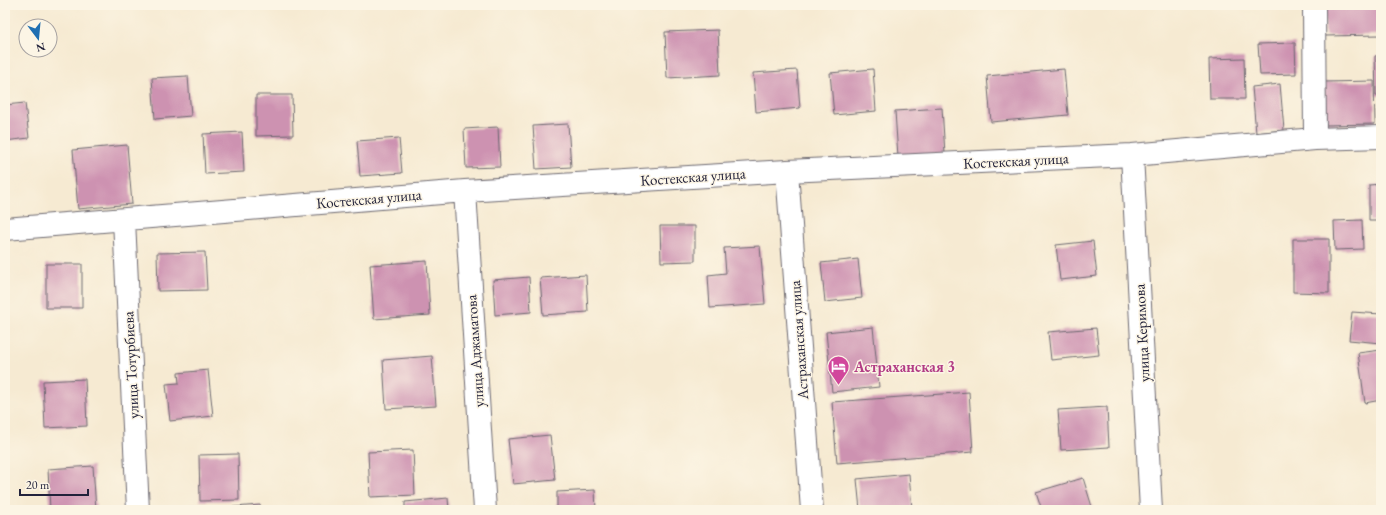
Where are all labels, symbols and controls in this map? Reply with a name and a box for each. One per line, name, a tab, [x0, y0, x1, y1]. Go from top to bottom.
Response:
north arrow	[18, 18, 58, 58]
text: N	[34, 40, 47, 56]
street label: Костекская улица	[963, 148, 1069, 173]
street label: Костекская улица	[640, 163, 746, 190]
street label: Костекская улица	[316, 184, 422, 213]
street label: Астраханская улица	[785, 280, 812, 401]
street label: улица Керимова	[1129, 283, 1154, 383]
street label: улица Аджаматова	[461, 294, 488, 408]
street label: улица Тотурбиева	[118, 311, 143, 419]
hotel icon: Астраханская 3	[826, 354, 852, 387]
place label: Астраханская 3	[853, 357, 955, 376]
scale bar	[20, 471, 88, 497]
text: 20 m	[26, 477, 50, 493]

